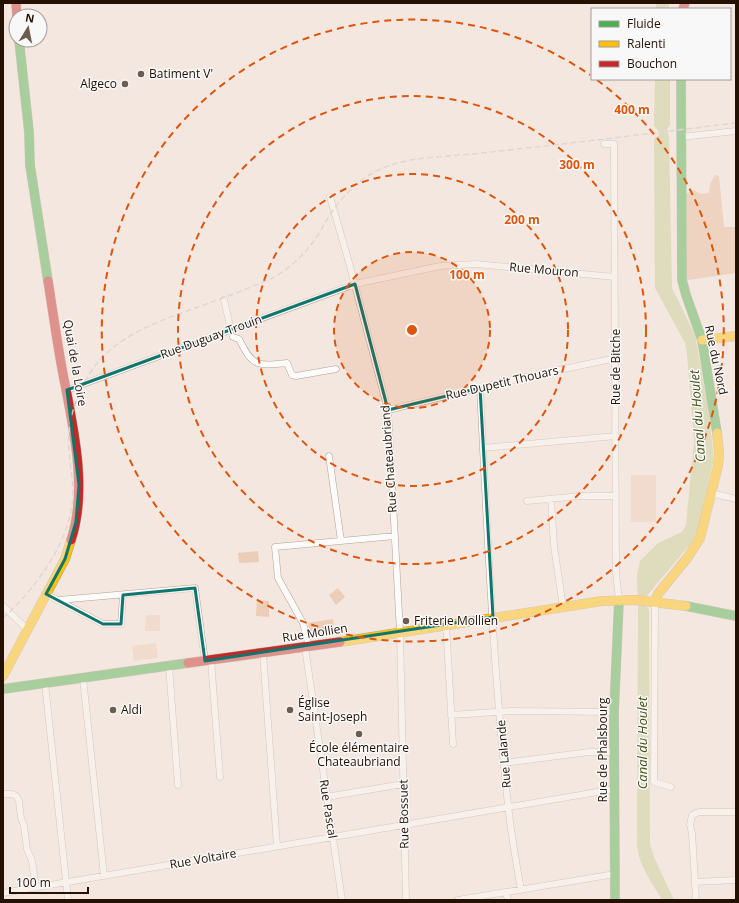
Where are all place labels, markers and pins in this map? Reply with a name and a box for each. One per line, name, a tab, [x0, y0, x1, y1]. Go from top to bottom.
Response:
place label: Batiment V'	[149, 65, 213, 82]
marker: Batiment V'	[136, 69, 146, 79]
place label: Algeco	[80, 75, 117, 92]
marker: Algeco	[120, 79, 130, 89]
centre of rings	[405, 323, 419, 337]
place label: Friterie Mollien	[414, 612, 498, 629]
marker: Friterie Mollien	[401, 616, 411, 626]
place label: Église Saint-Joseph	[298, 694, 367, 725]
place label: Aldi	[121, 701, 142, 718]
marker: Aldi	[108, 705, 118, 715]
marker: Église Saint-Joseph	[285, 705, 295, 715]
marker: École élémentaire Chateaubriand	[354, 729, 364, 739]
place label: École élémentaire Chateaubriand	[309, 739, 409, 770]

